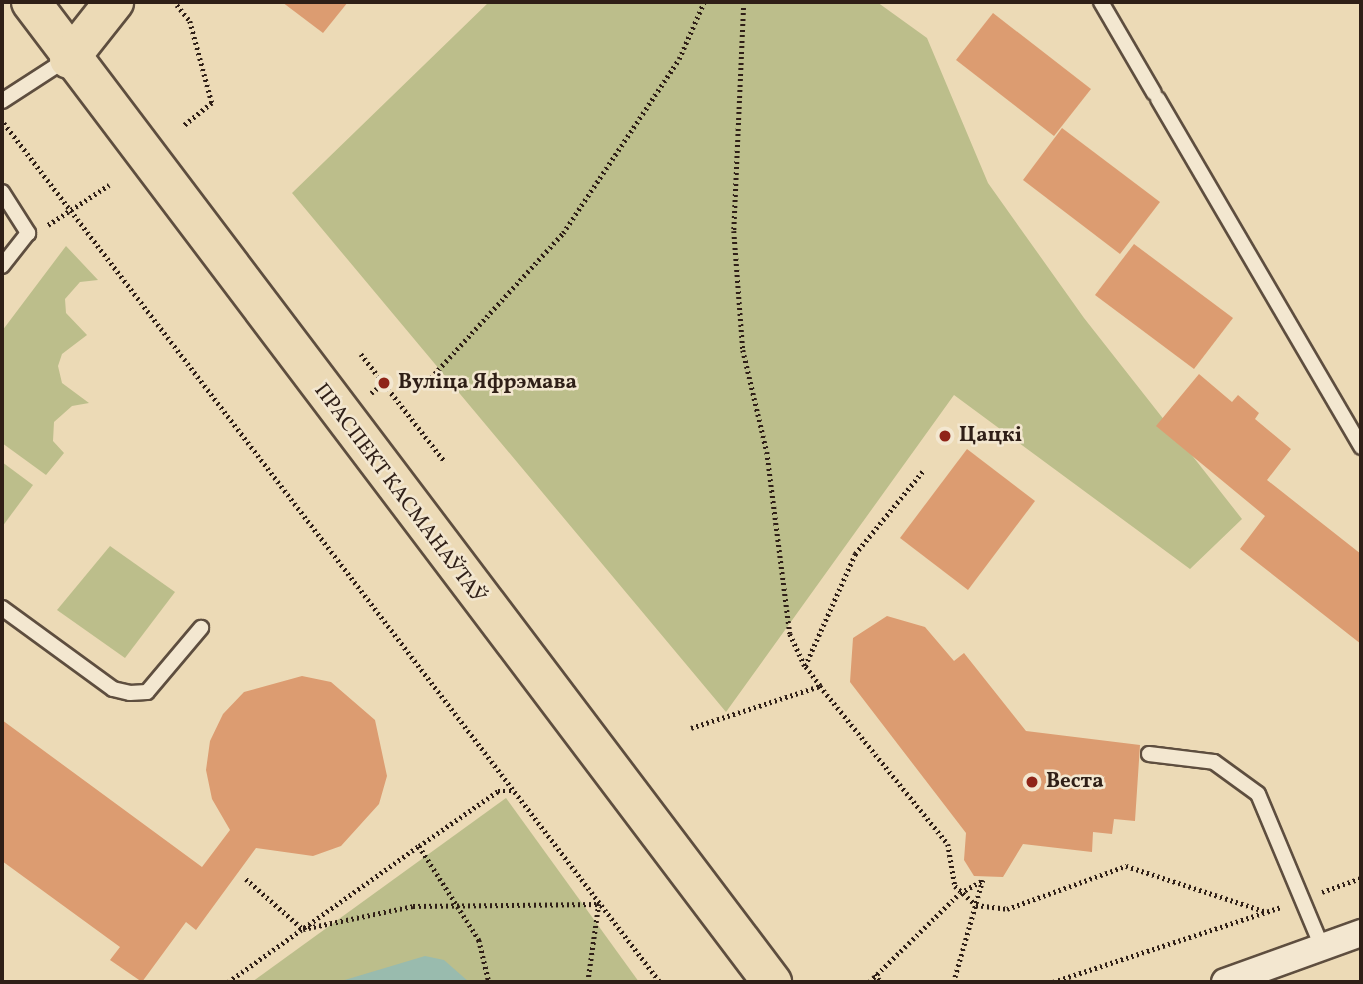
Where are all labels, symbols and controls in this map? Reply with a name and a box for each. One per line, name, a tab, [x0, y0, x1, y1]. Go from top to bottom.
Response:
place label: Вуліца Яфрэмава	[398, 370, 577, 396]
marker: Вуліца Яфрэмава	[376, 375, 392, 391]
street label: ПРАСПЕКТ КАСМАНАЎТАЎ	[308, 379, 490, 609]
place label: Цацкі	[959, 423, 1022, 449]
marker: Цацкі	[937, 428, 953, 444]
place label: Веста	[1046, 769, 1104, 795]
marker: Веста	[1024, 774, 1040, 790]

